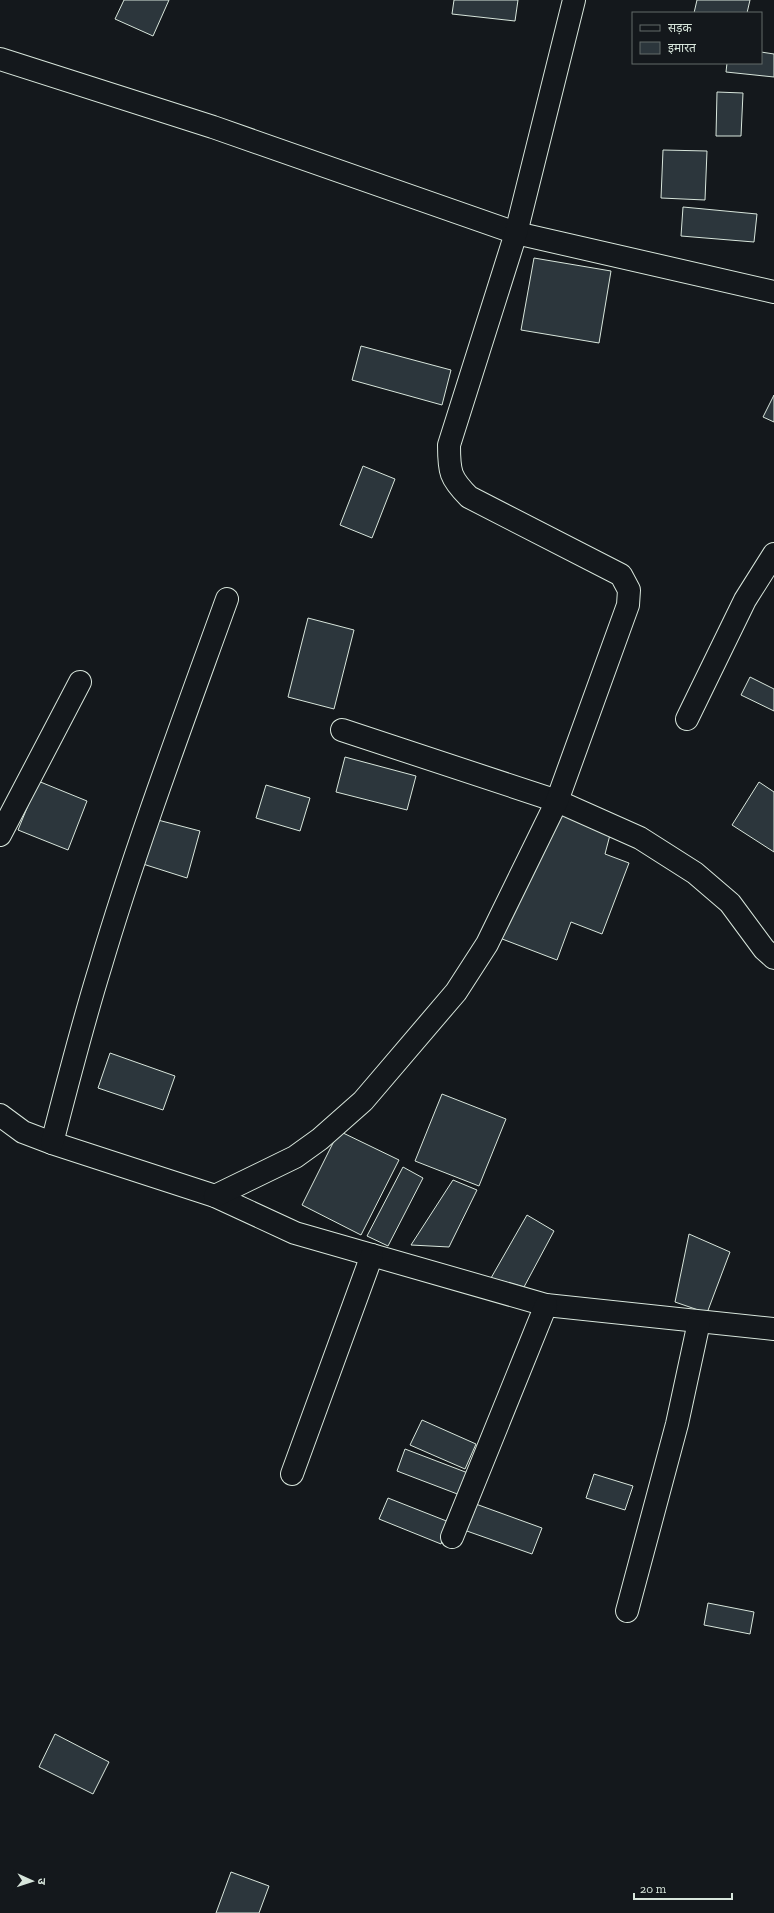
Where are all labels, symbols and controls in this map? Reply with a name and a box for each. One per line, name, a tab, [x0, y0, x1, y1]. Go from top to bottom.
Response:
legend	[632, 12, 762, 64]
text: सड़क	[668, 21, 693, 35]
text: इमारत	[668, 41, 697, 55]
north arrow	[12, 1861, 52, 1901]
scale bar	[634, 1875, 732, 1901]
text: उ	[35, 1878, 48, 1886]
text: 20 m	[640, 1882, 667, 1896]

